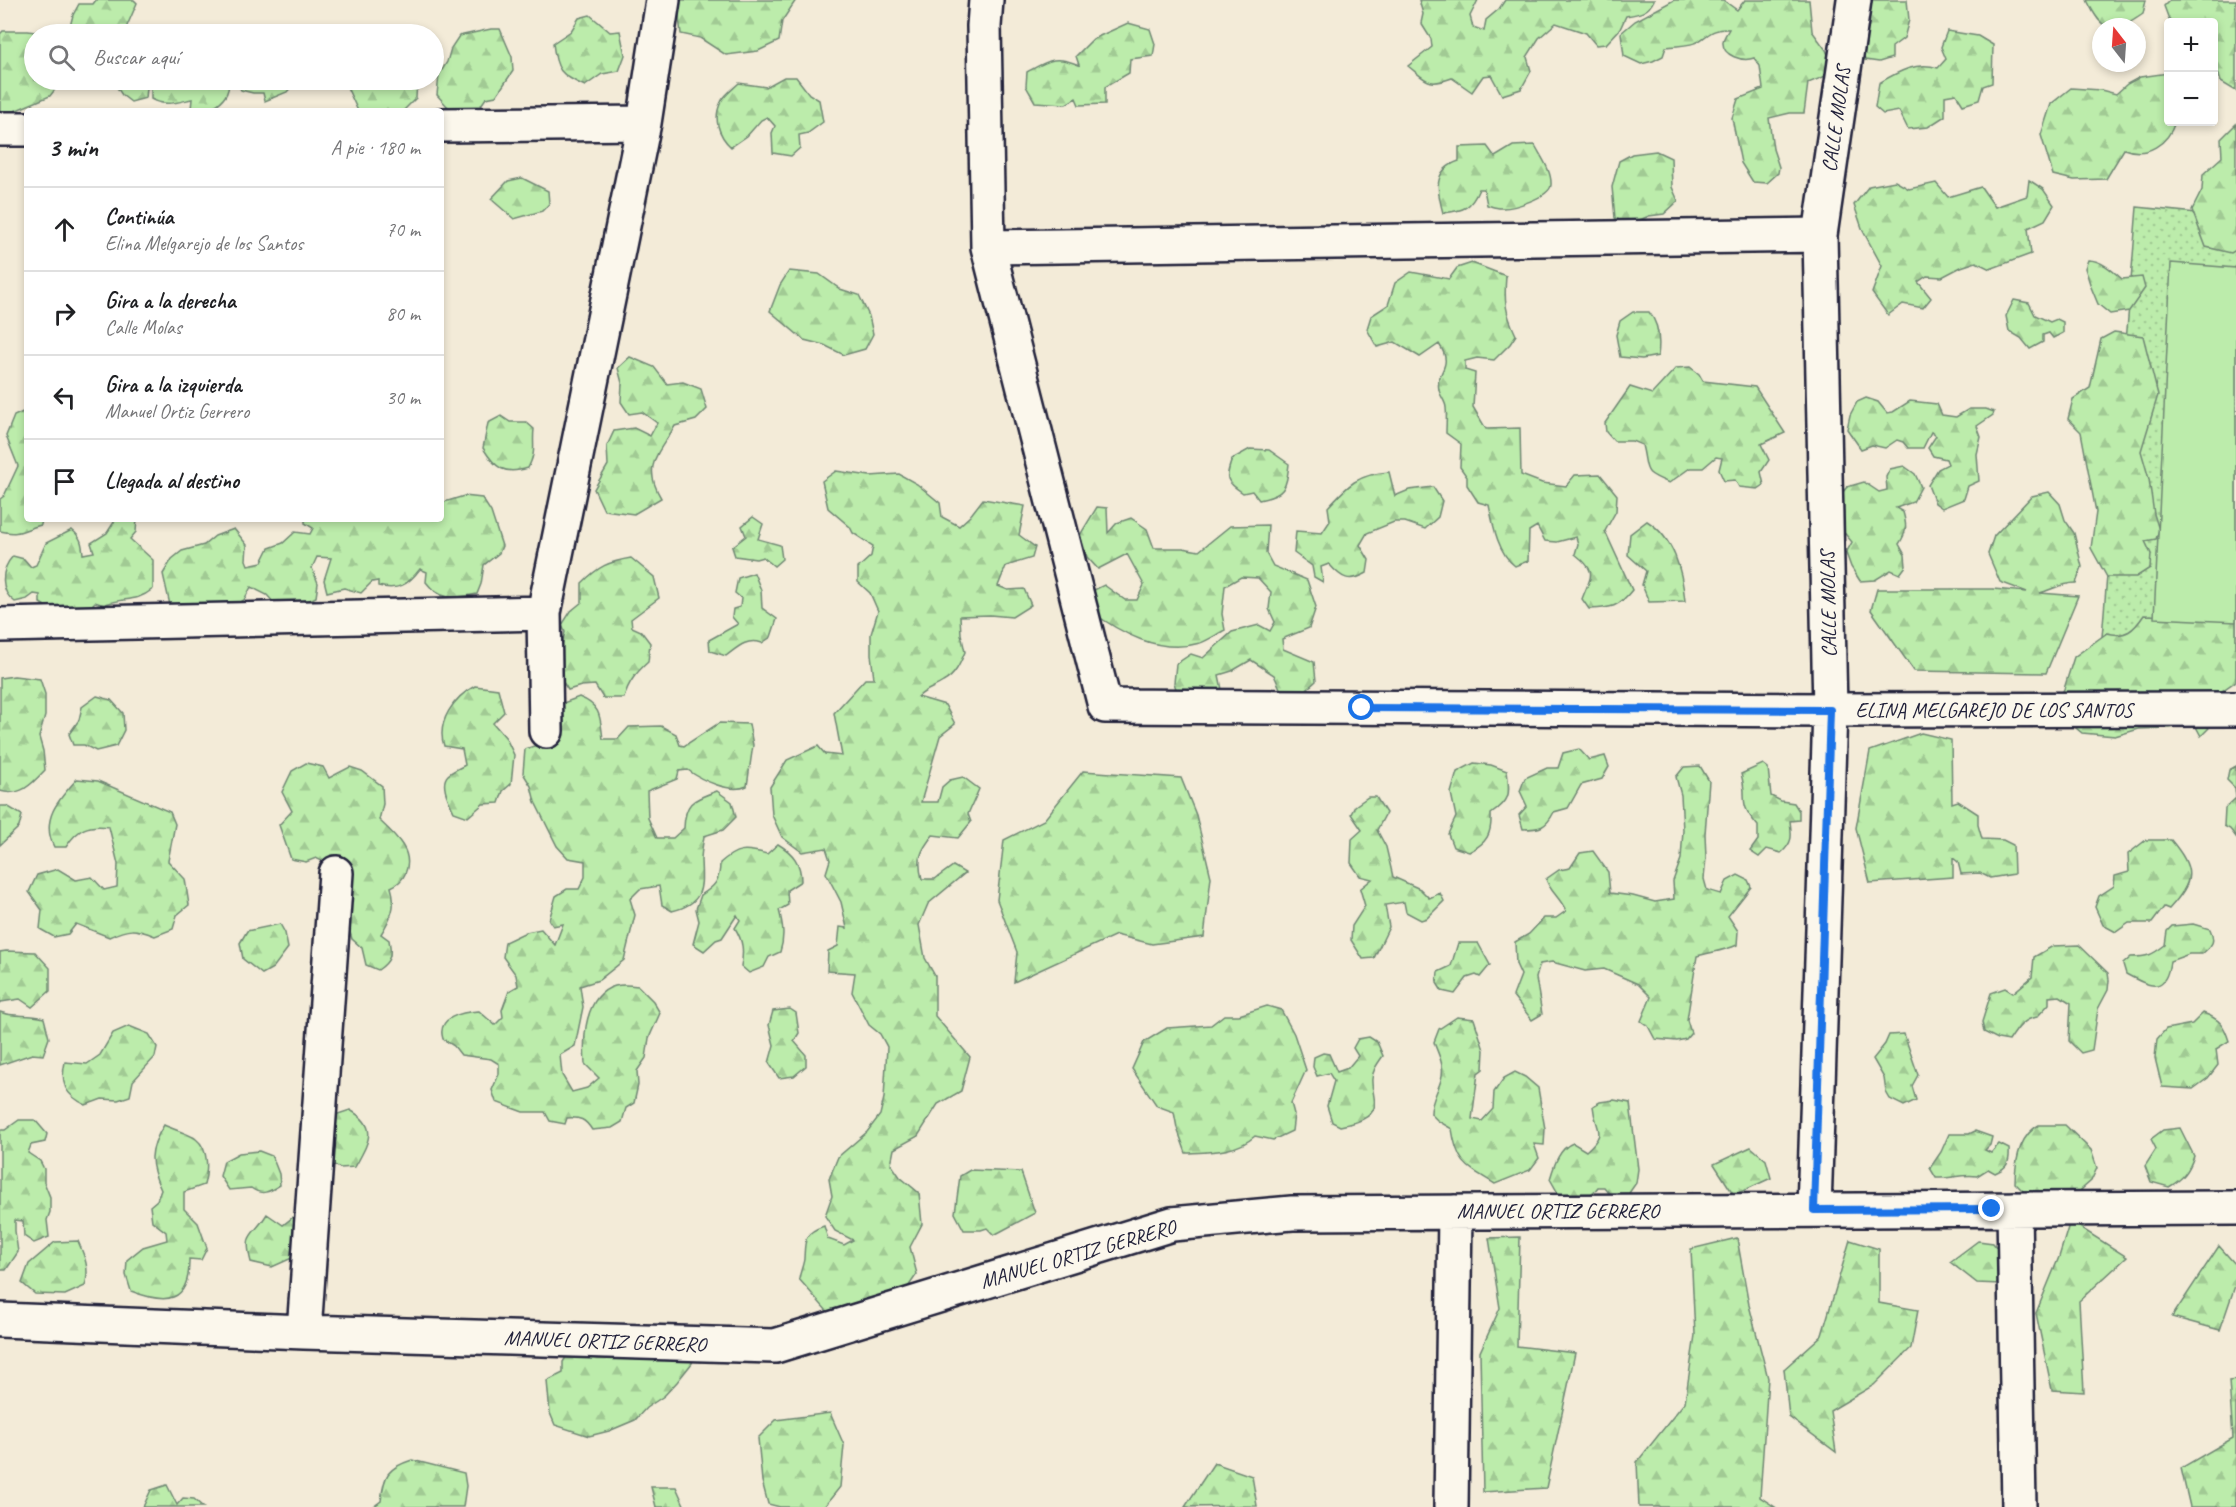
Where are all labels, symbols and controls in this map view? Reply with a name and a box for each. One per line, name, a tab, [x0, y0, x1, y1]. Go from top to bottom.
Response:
north arrow	[2092, 18, 2146, 72]
map controls	[2164, 18, 2218, 126]
button: +	[2164, 18, 2218, 72]
search box	[24, 24, 444, 90]
icon: search	[45, 41, 78, 74]
text: Buscar aquí	[93, 43, 179, 71]
street label: CALLE MOLAS	[1816, 62, 1857, 174]
button: −	[2164, 72, 2218, 126]
text: 3 min	[48, 131, 98, 164]
text: A pie · 180 m	[331, 135, 420, 160]
text: Continúa	[105, 203, 173, 231]
icon: ahead	[48, 213, 81, 246]
text: 70 m	[386, 217, 420, 242]
text: Elina Melgarejo de los Santos	[105, 231, 303, 256]
text: Gira a la derecha	[105, 287, 236, 315]
icon: right	[48, 297, 81, 330]
text: 80 m	[386, 301, 420, 326]
text: Calle Molas	[105, 315, 182, 340]
text: Gira a la izquierda	[105, 371, 242, 399]
icon: left	[48, 381, 81, 414]
text: 30 m	[386, 385, 420, 410]
text: Manuel Ortiz Gerrero	[105, 399, 249, 424]
icon: arrive	[48, 465, 81, 498]
text: Llegada al destino	[105, 467, 239, 495]
street label: CALLE MOLAS	[1814, 548, 1842, 658]
route start	[1348, 694, 1374, 720]
street label: ELINA MELGAREJO DE LOS SANTOS	[1855, 697, 2135, 723]
route end	[1978, 1195, 2004, 1221]
street label: MANUEL ORTIZ GERRERO	[1457, 1198, 1662, 1224]
street label: MANUEL ORTIZ GERRERO	[977, 1213, 1181, 1294]
street label: MANUEL ORTIZ GERRERO	[504, 1324, 709, 1358]

